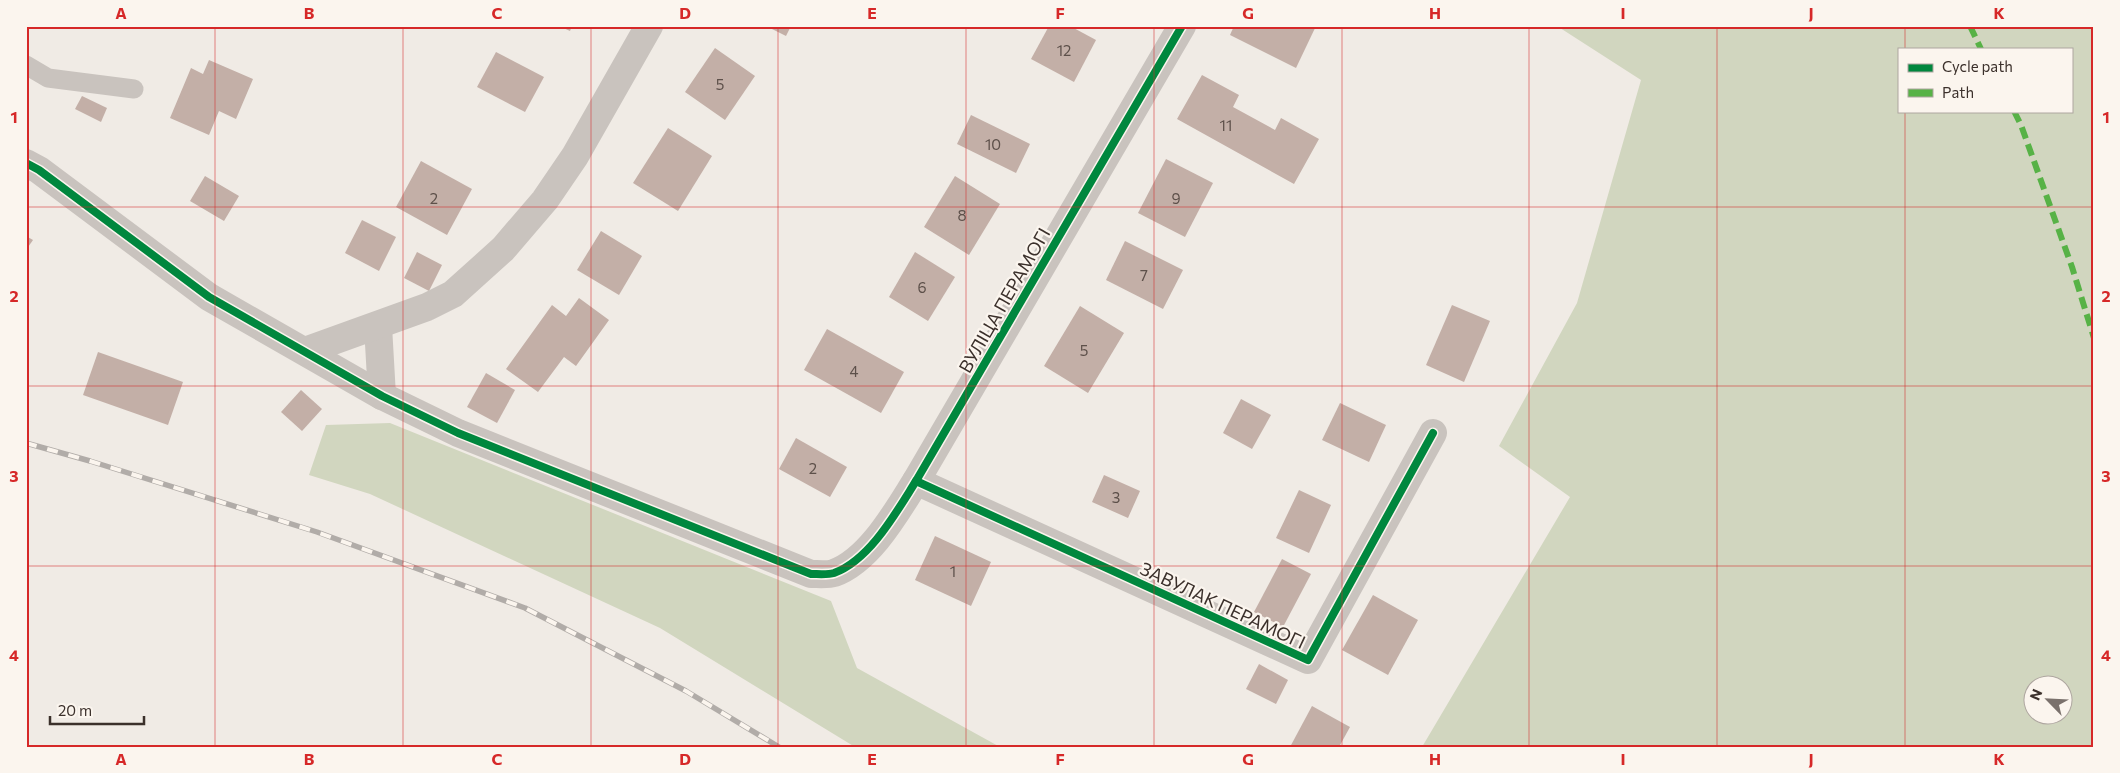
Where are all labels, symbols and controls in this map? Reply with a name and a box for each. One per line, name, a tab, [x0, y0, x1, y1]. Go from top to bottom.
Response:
text: A	[115, 3, 127, 22]
text: B	[304, 3, 315, 22]
text: C	[492, 3, 503, 22]
text: D	[679, 3, 691, 22]
text: E	[867, 3, 877, 22]
text: F	[1055, 3, 1065, 22]
text: G	[1242, 3, 1254, 22]
text: H	[1429, 3, 1441, 22]
text: I	[1620, 3, 1626, 22]
text: J	[1808, 3, 1814, 22]
text: K	[1993, 3, 2005, 22]
house number: 12	[1057, 41, 1071, 59]
legend	[1898, 48, 2072, 112]
text: Cycle path	[1942, 57, 2013, 75]
house number: 5	[716, 75, 724, 93]
text: Path	[1942, 83, 1974, 101]
text: 1	[10, 107, 18, 126]
text: 1	[2102, 107, 2110, 126]
house number: 11	[1220, 116, 1232, 134]
house number: 10	[985, 135, 1001, 153]
house number: 2	[430, 189, 438, 207]
house number: 9	[1171, 189, 1181, 207]
house number: 8	[957, 206, 967, 224]
street label: ВУЛІЦА ПЕРАМОГІ	[954, 224, 1054, 376]
house number: 7	[1140, 266, 1148, 284]
house number: 6	[917, 278, 927, 296]
text: 2	[9, 286, 19, 305]
text: 2	[2101, 286, 2111, 305]
house number: 5	[1080, 341, 1088, 359]
house number: 4	[850, 362, 859, 380]
house number: 2	[809, 459, 817, 477]
text: 3	[9, 466, 19, 485]
text: 3	[2101, 466, 2111, 485]
house number: 3	[1112, 488, 1120, 506]
street label: ЗАВУЛАК ПЕРАМОГІ	[1137, 557, 1309, 653]
house number: 1	[950, 562, 956, 580]
text: 4	[9, 645, 19, 664]
text: 4	[2101, 645, 2111, 664]
north arrow	[2022, 676, 2072, 726]
text: N	[2026, 686, 2046, 703]
scale bar	[50, 693, 144, 725]
text: 20 m	[58, 701, 92, 719]
text: A	[115, 749, 127, 768]
text: B	[304, 749, 315, 768]
text: C	[492, 749, 503, 768]
text: D	[679, 749, 691, 768]
text: E	[867, 749, 877, 768]
text: F	[1055, 749, 1065, 768]
text: G	[1242, 749, 1254, 768]
text: H	[1429, 749, 1441, 768]
text: I	[1620, 749, 1626, 768]
text: J	[1808, 749, 1814, 768]
text: K	[1993, 749, 2005, 768]

